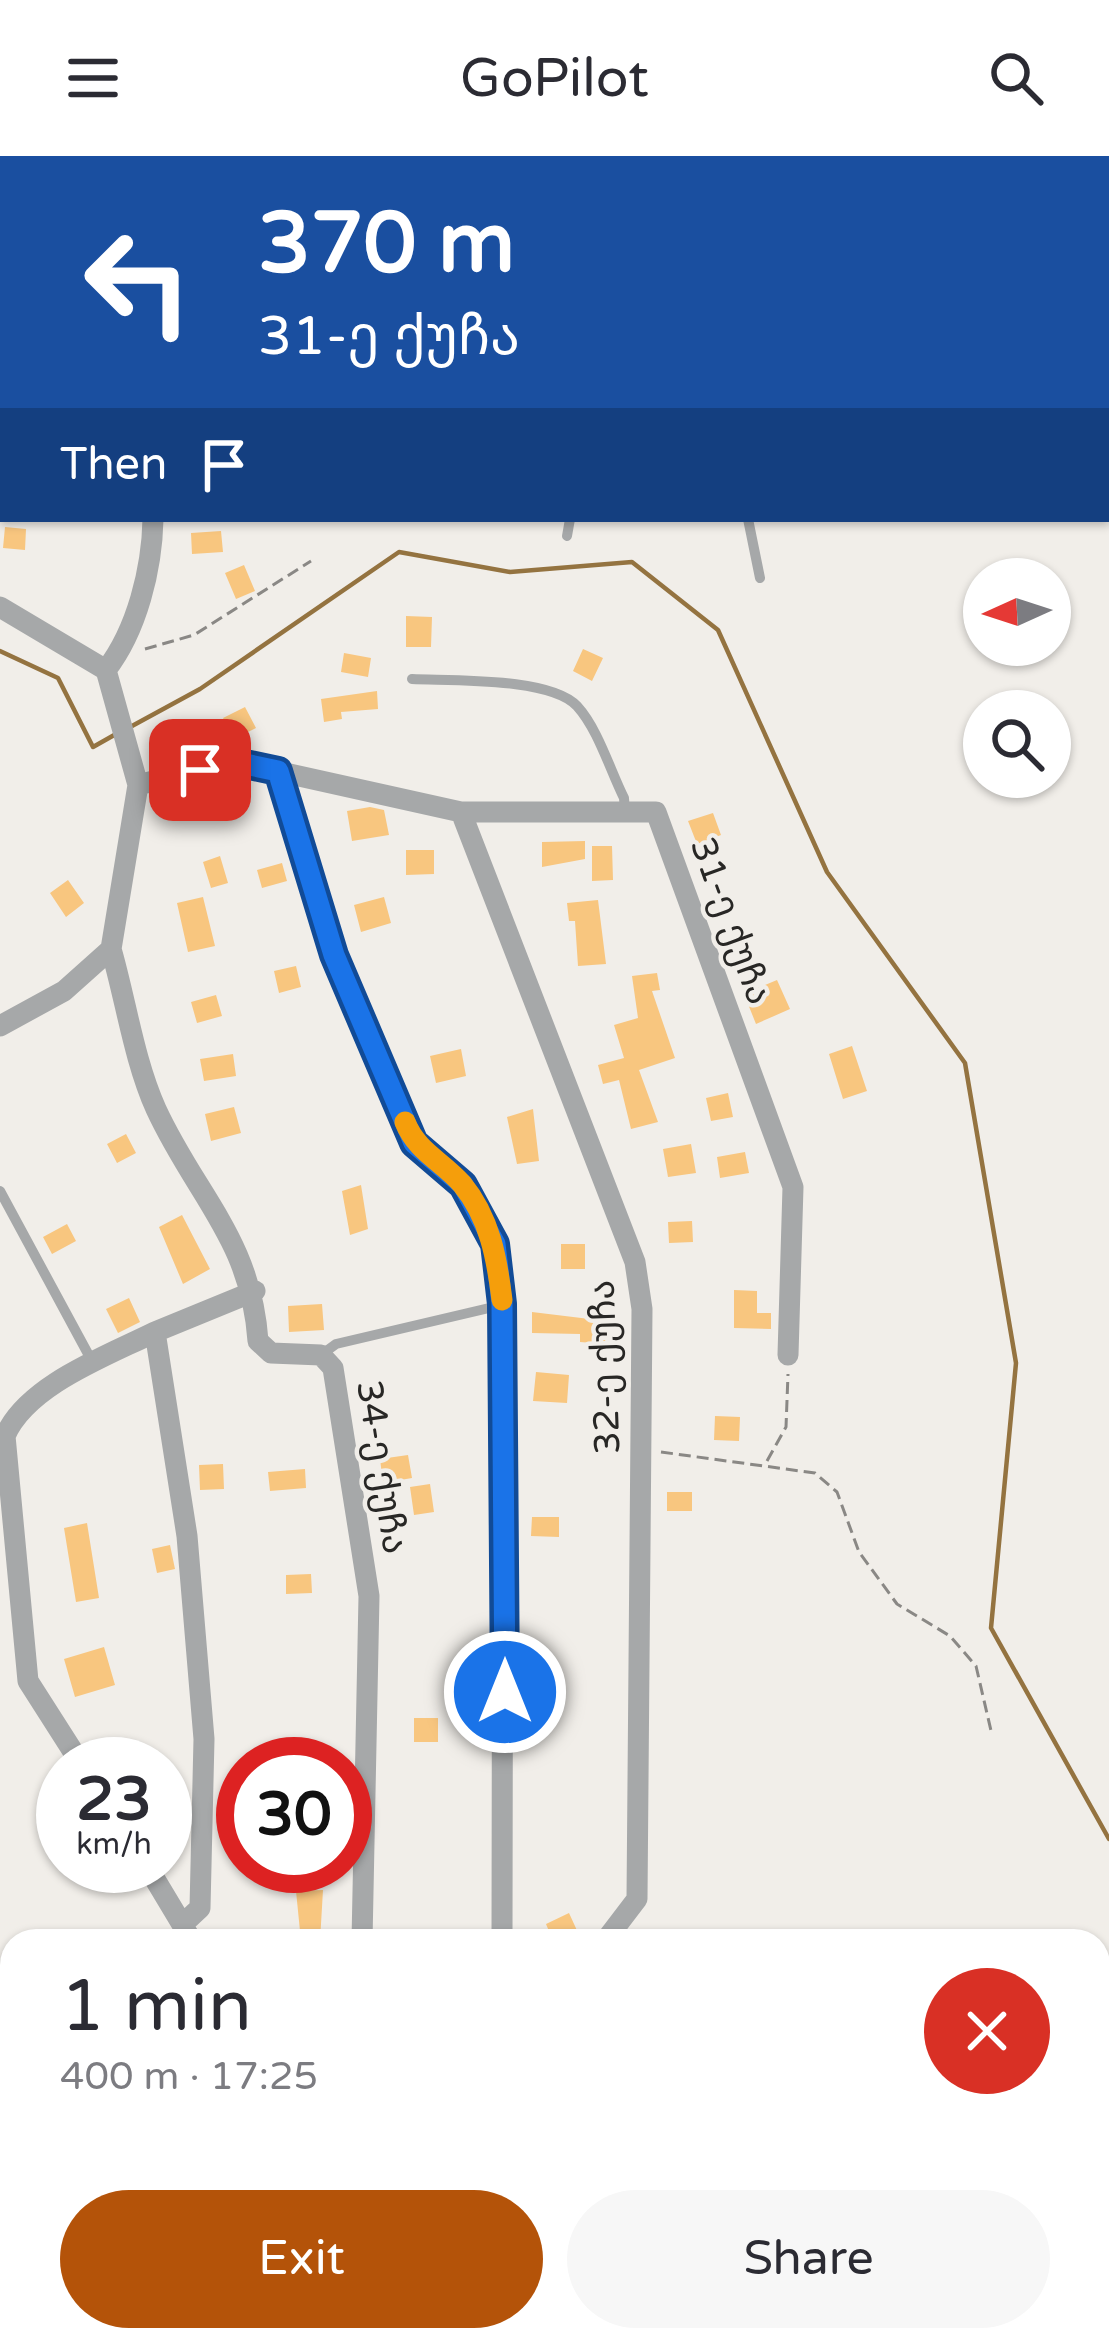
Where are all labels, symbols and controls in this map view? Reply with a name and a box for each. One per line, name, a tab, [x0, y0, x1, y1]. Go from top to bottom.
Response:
icon: menu	[60, 45, 126, 111]
icon: search	[983, 45, 1049, 111]
text: GoPilot	[460, 46, 649, 111]
text: 370 m	[258, 194, 515, 295]
icon: left	[60, 204, 216, 360]
text: 31-ე ქუჩა	[258, 304, 520, 369]
icon: arrive	[191, 432, 257, 498]
text: Then	[60, 438, 167, 492]
north arrow	[963, 558, 1071, 666]
map controls	[963, 558, 1071, 798]
button: search	[963, 690, 1071, 798]
pin	[149, 719, 251, 821]
icon: arrive	[167, 737, 233, 803]
street label: 31-ე ქუჩა	[681, 832, 781, 1010]
street label: 32-ე ქუჩა	[580, 1279, 630, 1455]
street label: 34-ე ქუჩა	[347, 1377, 417, 1557]
position arrow	[442, 1629, 568, 1755]
speed limit sign: 30	[216, 1737, 372, 1893]
text: 23	[76, 1764, 152, 1836]
text: km/h	[76, 1826, 152, 1863]
text: 1 min	[60, 1964, 252, 2051]
button: close	[924, 1968, 1050, 2094]
text: 400 m · 17:25	[60, 2053, 318, 2100]
button: Exit	[60, 2190, 543, 2328]
button: Share	[567, 2190, 1050, 2328]

